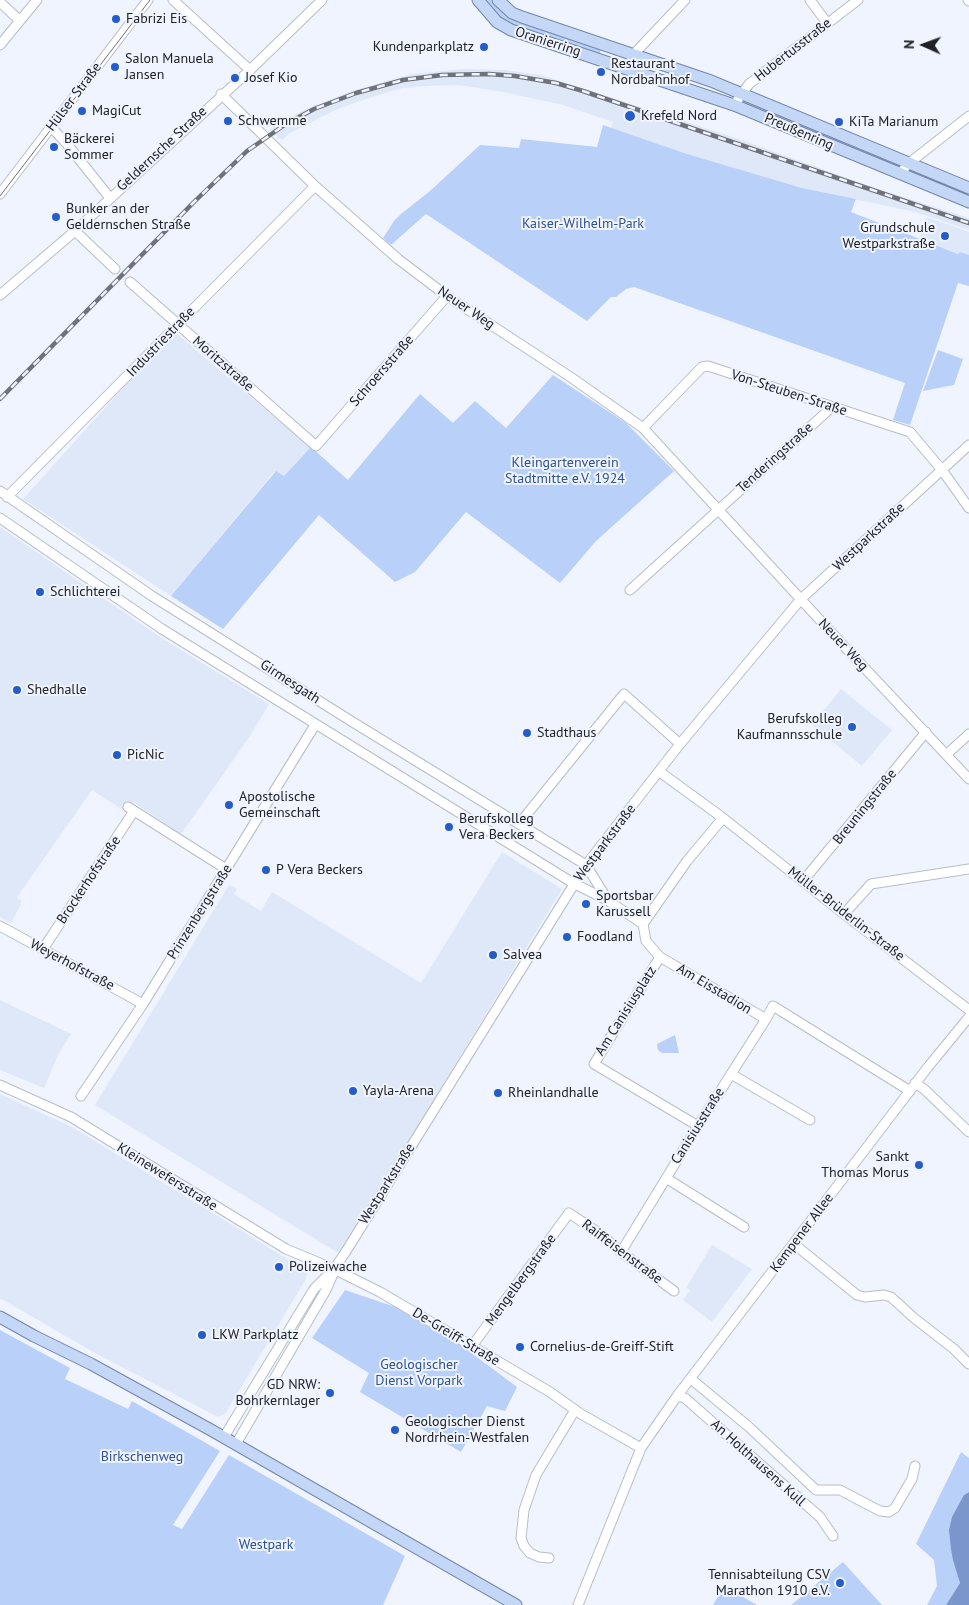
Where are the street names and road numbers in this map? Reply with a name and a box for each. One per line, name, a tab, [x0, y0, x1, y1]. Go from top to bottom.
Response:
street label: Hubertusstraße	[751, 15, 835, 85]
street label: Oranierring	[513, 23, 583, 61]
street label: Hülser Straße	[43, 59, 105, 135]
street label: Geldernsche Straße	[114, 103, 210, 195]
street label: Preußenring	[762, 110, 836, 154]
street label: Neuer Weg	[434, 283, 498, 333]
street label: Industriestraße	[123, 304, 199, 380]
street label: Schroersstraße	[346, 332, 418, 410]
street label: Moritzstraße	[189, 333, 257, 395]
street label: Von-Steuben-Straße	[729, 366, 849, 420]
street label: Tenderingstraße	[733, 419, 817, 497]
street label: Westparkstraße	[829, 499, 909, 575]
street label: Neuer Weg	[815, 615, 871, 675]
street label: Girmesgath	[257, 656, 323, 708]
street label: Breuningstraße	[830, 766, 900, 848]
street label: Westparkstraße	[570, 801, 640, 885]
street label: Brockerhofstraße	[53, 833, 125, 927]
street label: Prinzenbergstraße	[164, 861, 236, 963]
street label: Müller-Brüderlin-Straße	[784, 863, 908, 965]
street label: Weyerhofstraße	[27, 936, 117, 994]
street label: Am Eisstadion	[673, 960, 755, 1018]
street label: Am Canisiusplatz	[592, 963, 660, 1059]
street label: Canisiusstraße	[668, 1085, 728, 1167]
street label: Kleinewefersstraße	[114, 1139, 220, 1215]
street label: Westparkstraße	[355, 1140, 419, 1228]
street label: Kempener Allee	[767, 1190, 837, 1276]
street label: Raiffeisenstraße	[578, 1216, 666, 1288]
street label: Mengelbergstraße	[482, 1231, 560, 1329]
street label: De-Greiff-Straße	[409, 1304, 503, 1370]
street label: An Holthausens Kull	[707, 1416, 809, 1510]

